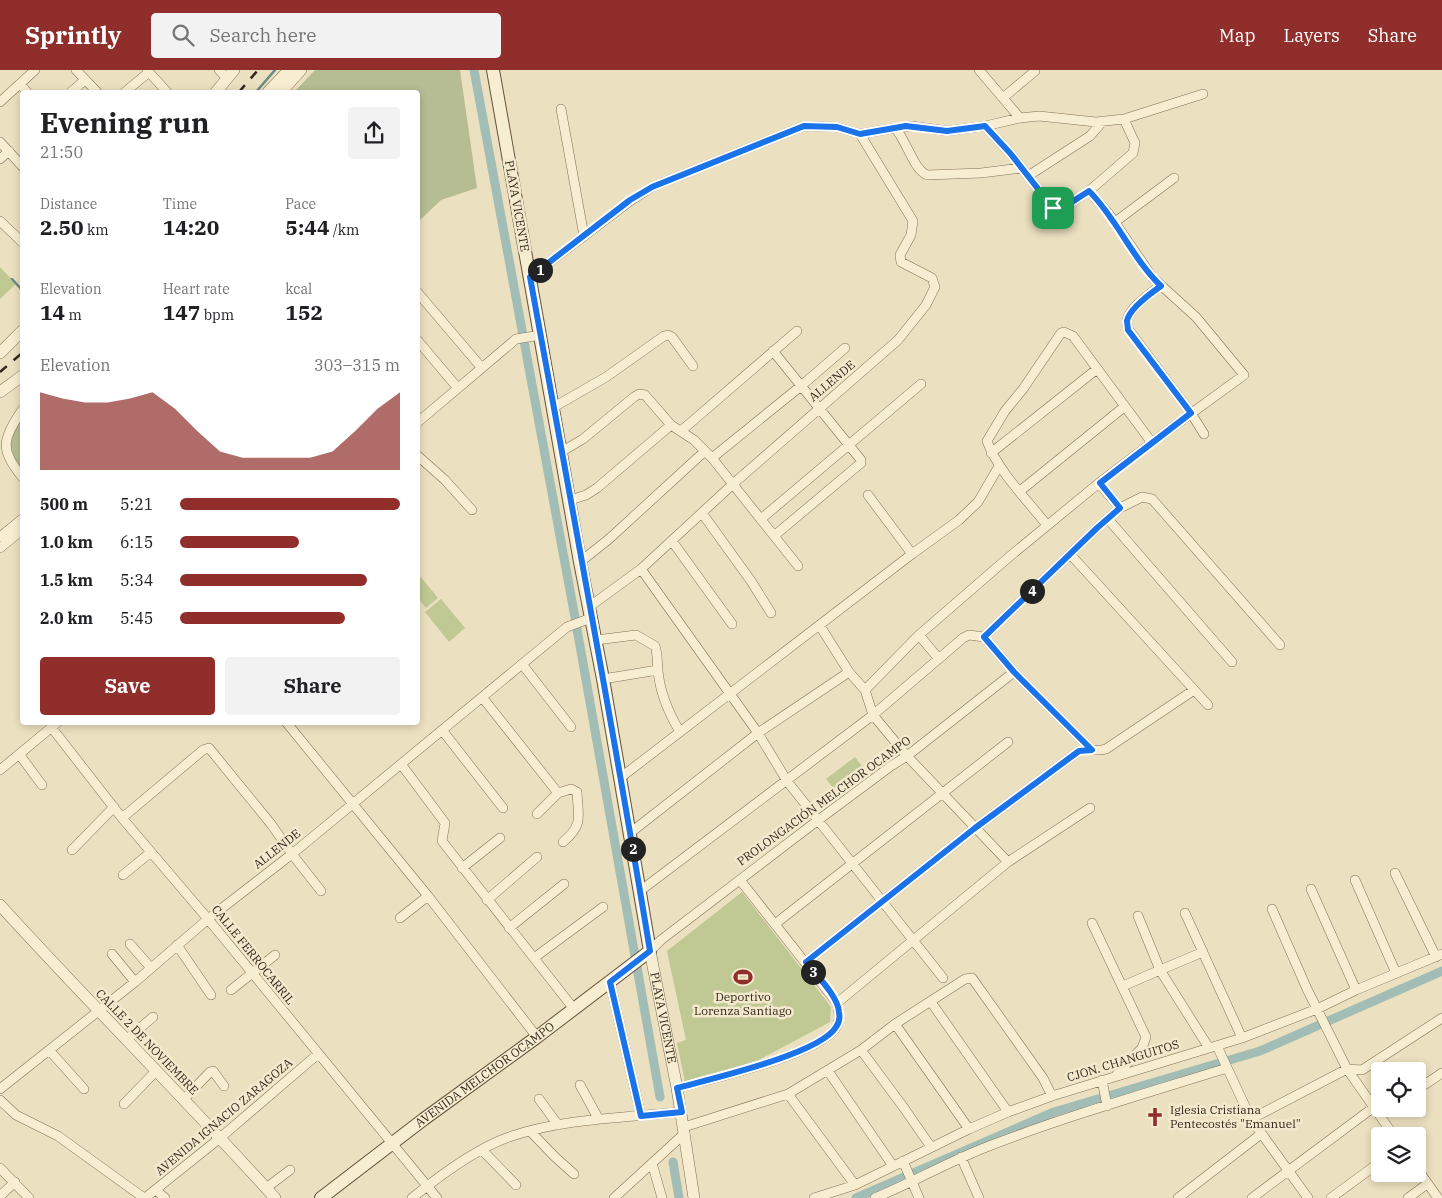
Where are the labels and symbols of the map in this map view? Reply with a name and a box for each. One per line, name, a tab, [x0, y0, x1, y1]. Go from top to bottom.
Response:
street label: PLAYA VICENTE	[502, 159, 533, 253]
pin	[1032, 187, 1074, 229]
pin: 1	[528, 258, 552, 282]
street label: ALLENDE	[806, 357, 858, 404]
pin: 4	[1020, 578, 1044, 604]
street label: PROLONGACIÓN MELCHOR OCAMPO	[734, 733, 913, 869]
street label: ALLENDE	[250, 826, 303, 872]
pin: 2	[620, 836, 646, 862]
street label: CALLE FERROCARRIL	[209, 902, 298, 1007]
pin: 3	[800, 960, 826, 984]
sports icon: Deportivo Lorenza Santiago	[732, 966, 754, 988]
street label: PLAYA VICENTE	[647, 971, 680, 1065]
street label: CALLE 2 DE NOVIEMBRE	[93, 986, 202, 1098]
place label: Deportivo Lorenza Santiago	[694, 989, 792, 1018]
street label: AVENIDA MELCHOR OCAMPO	[412, 1018, 557, 1130]
street label: CJON. CHANGUITOS	[1065, 1036, 1181, 1085]
street label: AVENIDA IGNACIO ZARAGOZA	[152, 1054, 296, 1178]
place label: Iglesia Cristiana Pentecostés "Emanuel"	[1170, 1102, 1301, 1131]
church icon: Iglesia Cristiana Pentecostés "Emanuel"	[1144, 1106, 1166, 1128]

